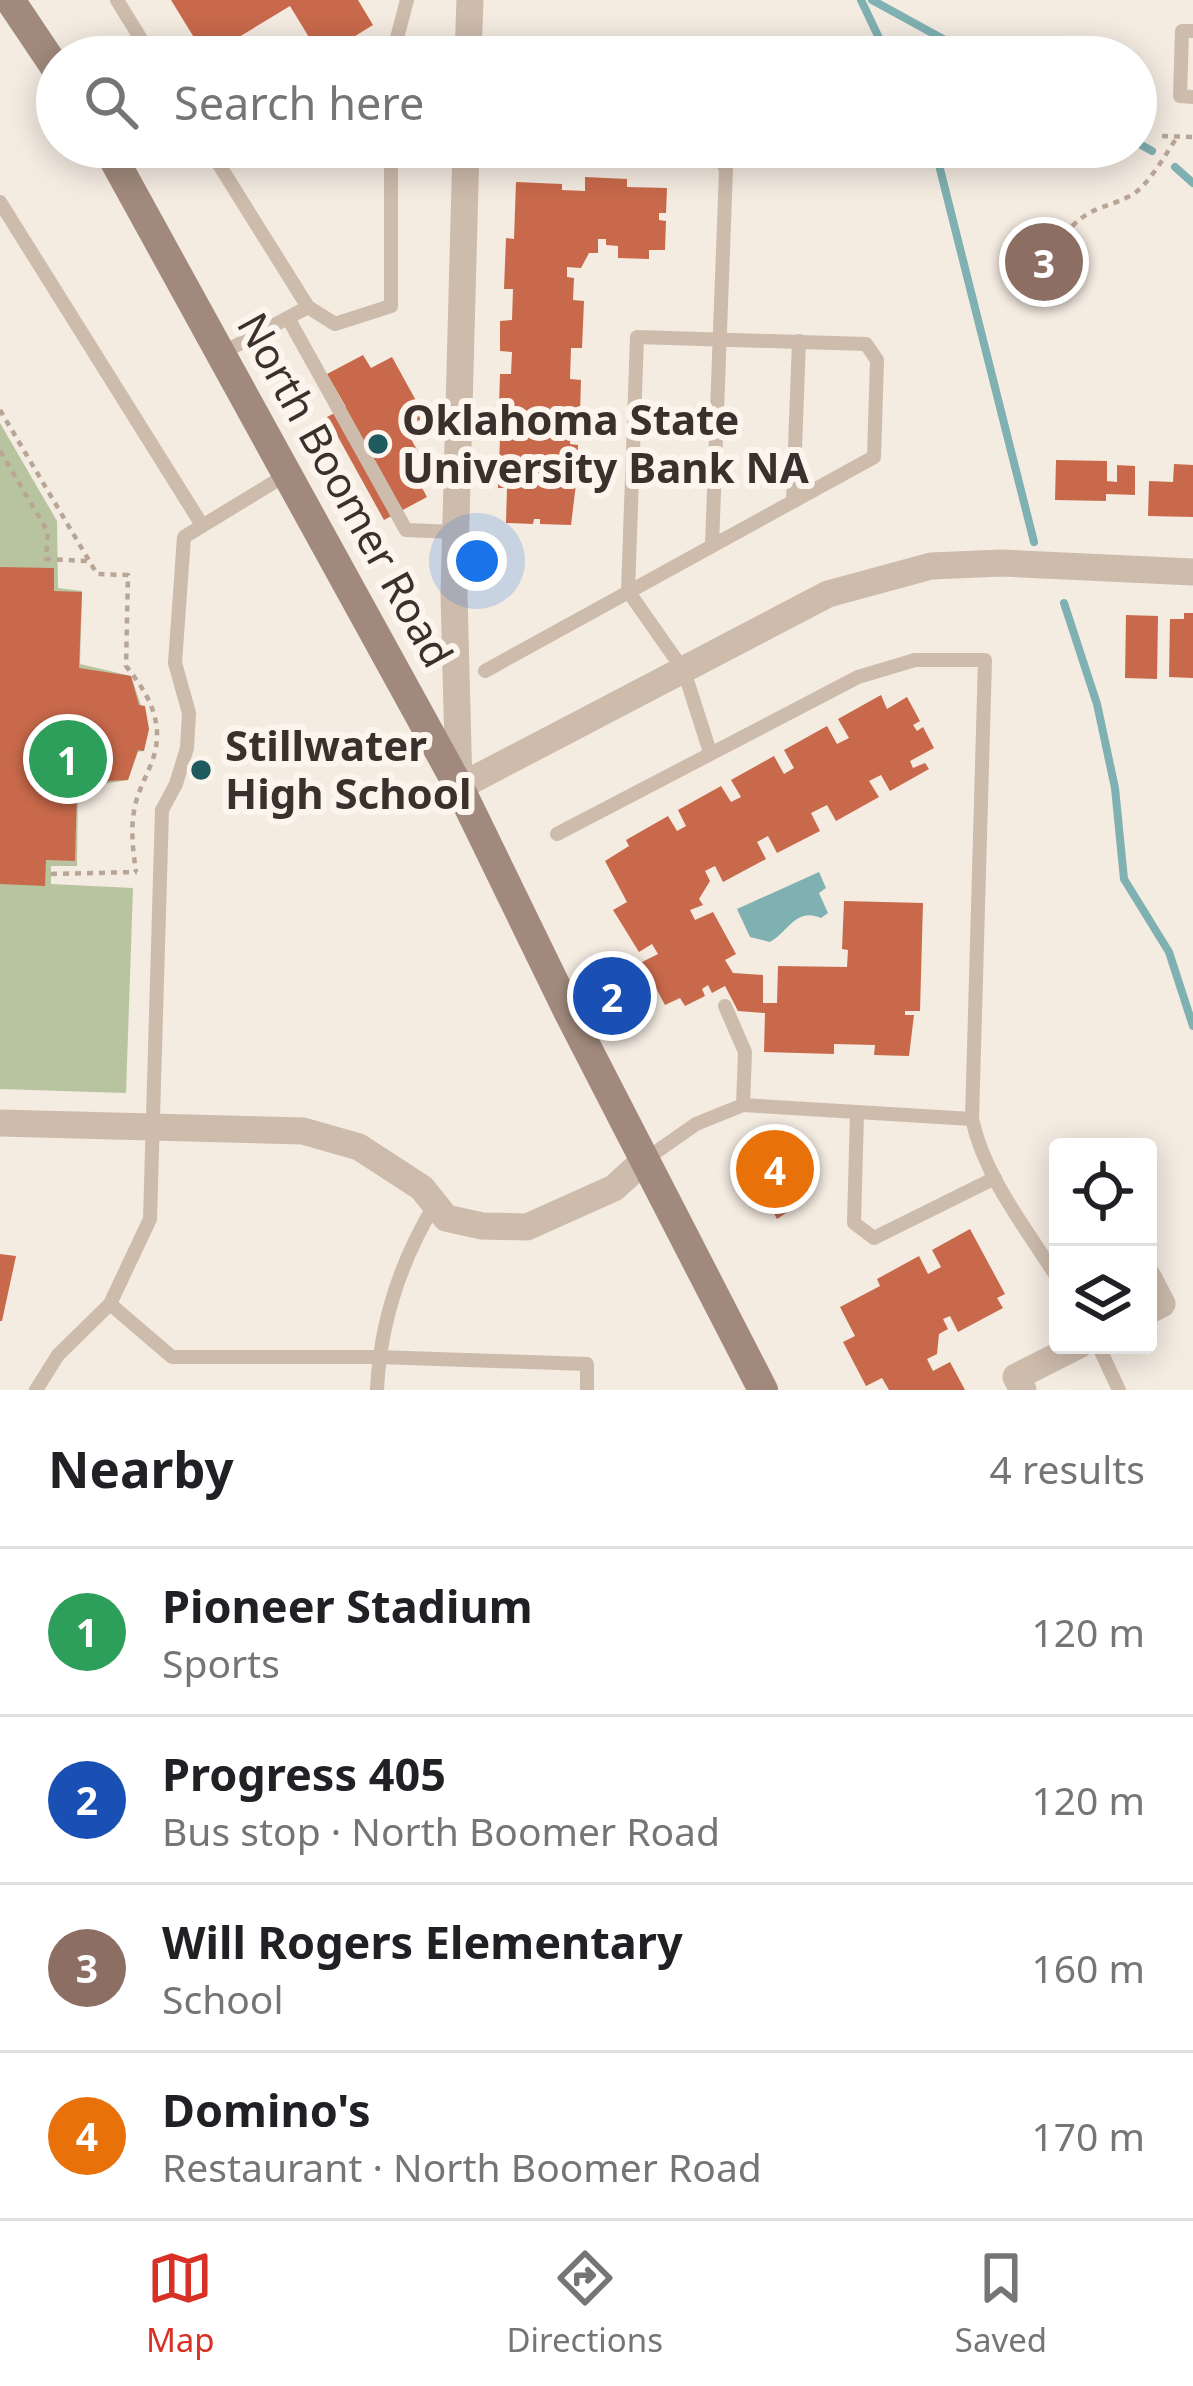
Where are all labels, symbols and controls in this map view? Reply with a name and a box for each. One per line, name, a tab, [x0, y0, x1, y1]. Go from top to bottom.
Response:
search box	[36, 36, 1157, 168]
icon: search	[78, 69, 144, 135]
text: Search here	[174, 72, 424, 133]
pin: 3	[1005, 217, 1083, 307]
street label: North Boomer Road	[225, 302, 467, 677]
place label: Oklahoma State University Bank NA	[402, 390, 810, 495]
marker: Oklahoma State University Bank NA	[365, 431, 391, 457]
your location	[447, 531, 507, 591]
pin: 1	[29, 714, 107, 804]
place label: Stillwater High School	[225, 716, 472, 821]
marker: Stillwater High School	[188, 757, 214, 783]
pin: 2	[573, 951, 651, 1041]
pin: 4	[736, 1124, 814, 1214]
map controls	[1049, 1138, 1157, 1354]
button: locate	[1049, 1138, 1157, 1246]
button: layers	[1049, 1246, 1157, 1354]
text: Nearby	[48, 1433, 234, 1503]
text: 4 results	[990, 1442, 1145, 1495]
text: Pioneer Stadium	[162, 1575, 533, 1636]
text: 1	[76, 1605, 98, 1658]
text: 120 m	[1031, 1605, 1145, 1658]
text: Sports	[162, 1636, 280, 1689]
text: Progress 405	[162, 1743, 446, 1804]
text: 2	[76, 1773, 98, 1826]
text: 120 m	[1031, 1773, 1145, 1826]
text: Bus stop · North Boomer Road	[162, 1804, 720, 1857]
text: Will Rogers Elementary	[162, 1911, 683, 1972]
text: 3	[76, 1941, 98, 1994]
text: 160 m	[1031, 1941, 1145, 1994]
text: School	[162, 1972, 284, 2025]
text: Domino's	[162, 2079, 371, 2140]
text: 4	[76, 2109, 98, 2162]
text: 170 m	[1031, 2109, 1145, 2162]
text: Restaurant · North Boomer Road	[162, 2140, 762, 2193]
tab: Map	[146, 2245, 215, 2362]
tab: Directions	[506, 2245, 663, 2362]
tab: Saved	[955, 2245, 1047, 2362]

